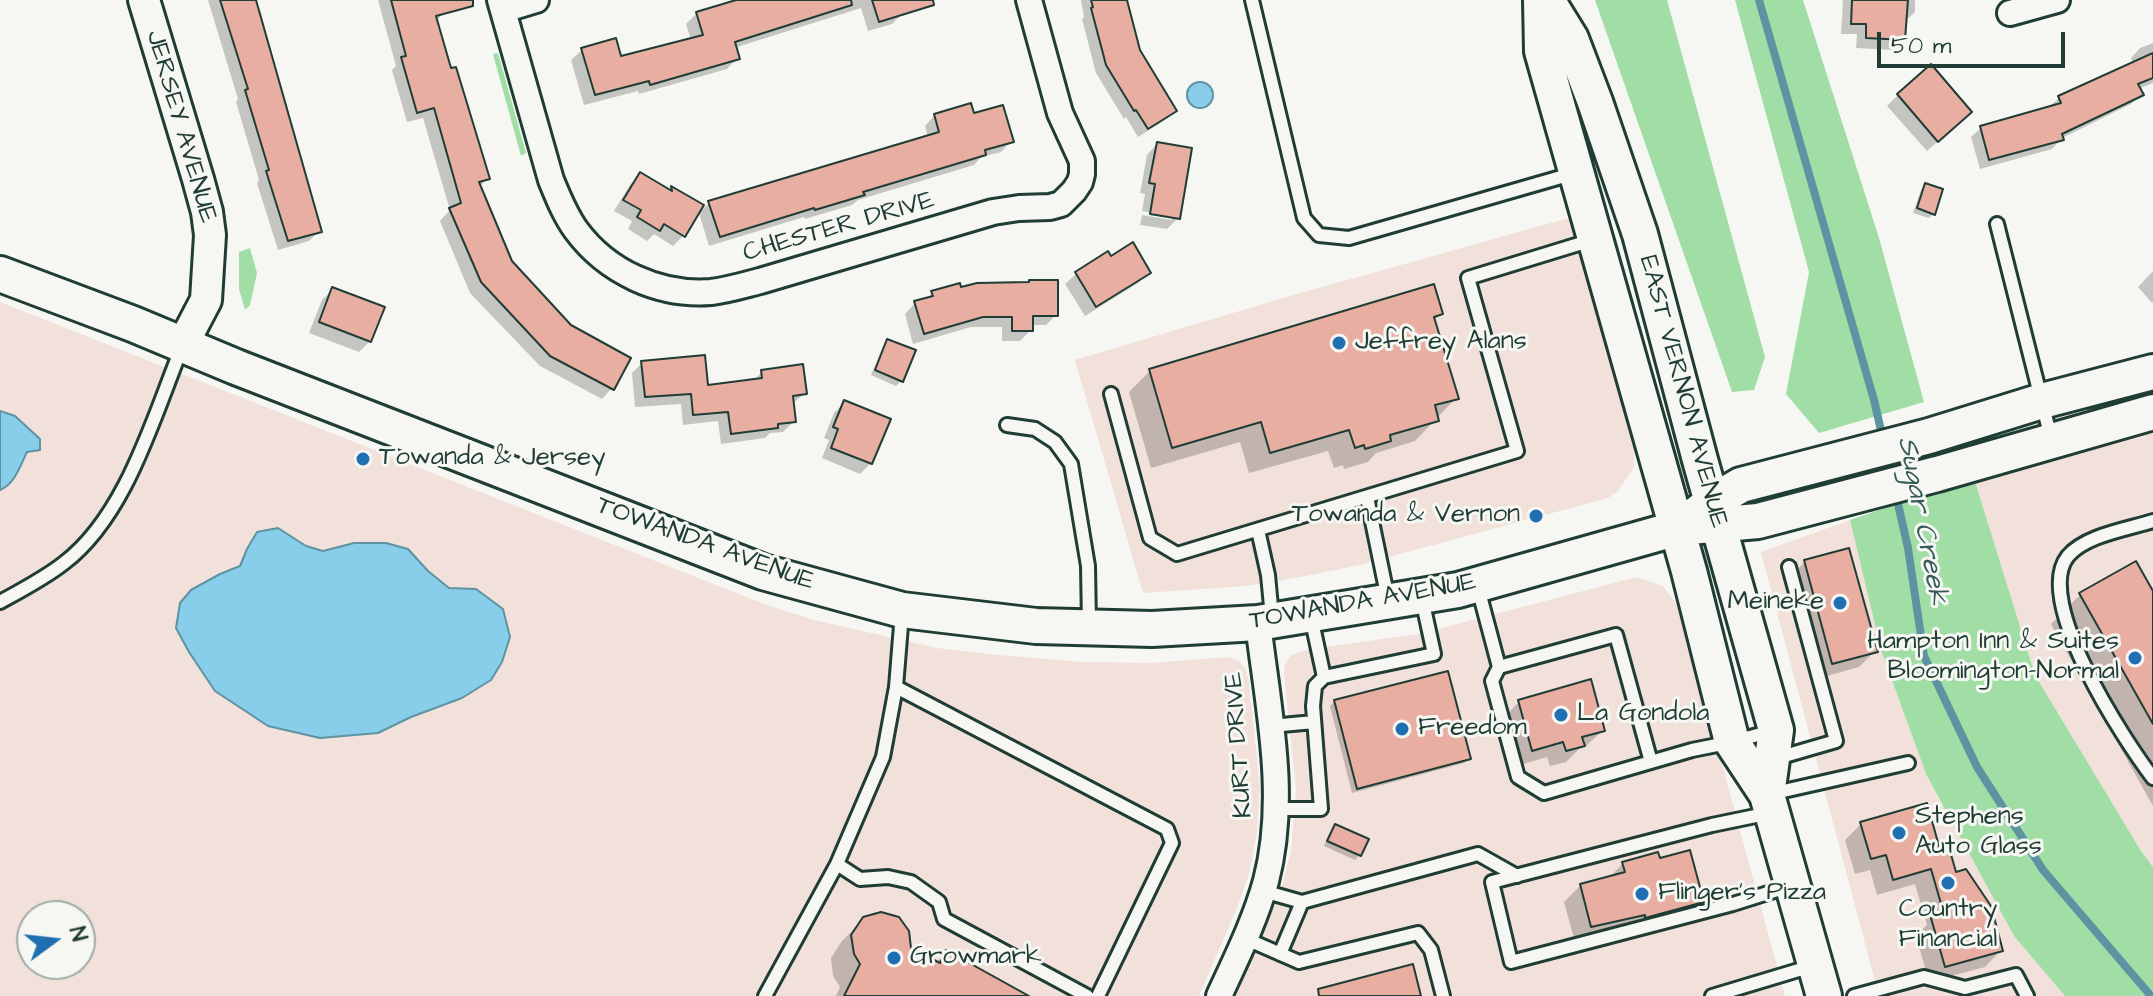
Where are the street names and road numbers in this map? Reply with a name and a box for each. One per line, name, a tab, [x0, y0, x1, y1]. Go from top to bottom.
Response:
street label: JERSEY AVENUE	[138, 27, 222, 227]
street label: CHESTER DRIVE	[740, 186, 938, 270]
street label: EAST VERNON AVENUE	[1631, 252, 1733, 532]
street label: TOWANDA AVENUE	[592, 491, 818, 599]
street label: TOWANDA AVENUE	[1247, 568, 1479, 638]
street label: KURT DRIVE	[1219, 671, 1261, 819]

